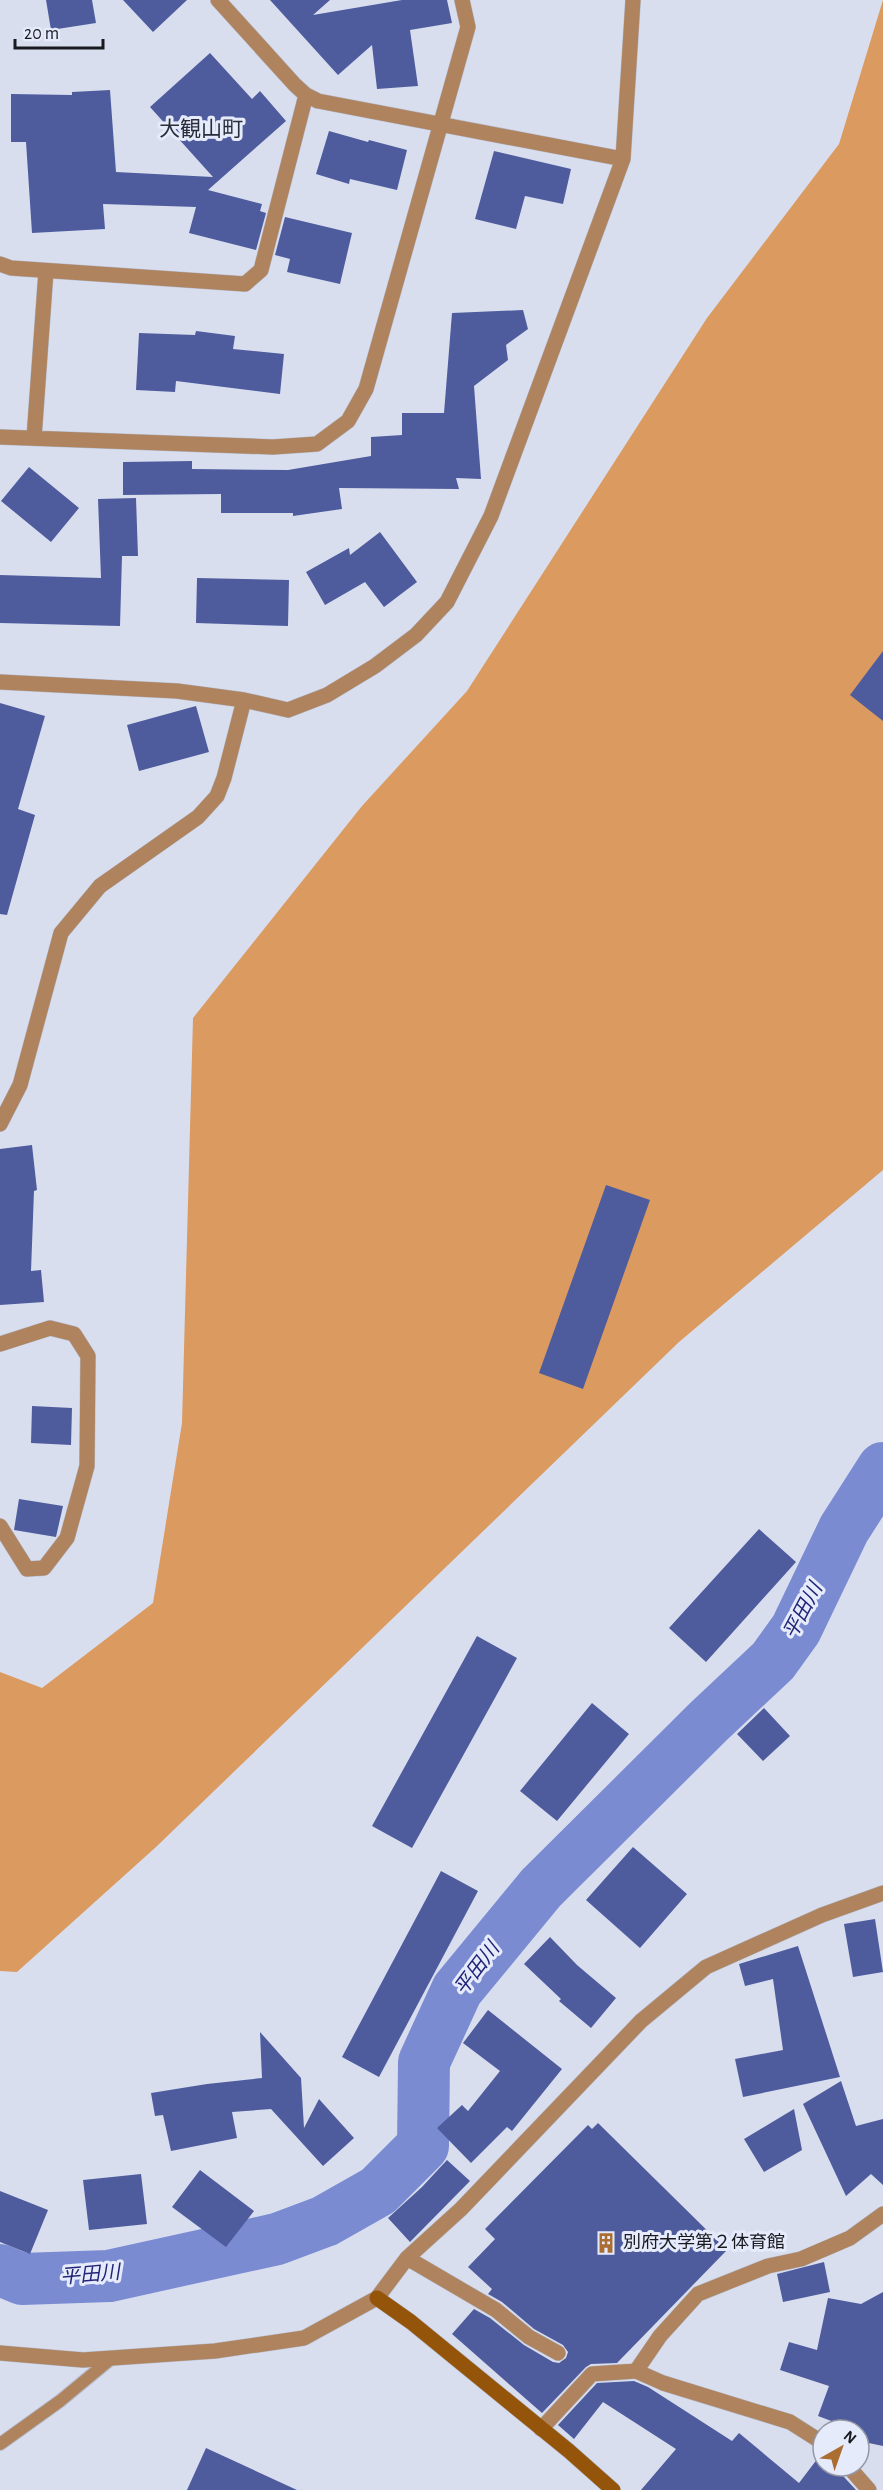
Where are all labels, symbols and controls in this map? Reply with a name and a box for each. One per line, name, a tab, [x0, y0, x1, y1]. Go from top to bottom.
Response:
scale bar	[15, 12, 104, 50]
text: 20 m	[24, 25, 59, 43]
district label: 大観山町	[159, 118, 243, 140]
water label: 平田川	[780, 1578, 827, 1642]
water label: 平田川	[451, 1937, 504, 1999]
building icon: 別府大学第２体育館	[594, 2231, 618, 2255]
place label: 別府大学第２体育館	[623, 2232, 785, 2252]
water label: 平田川	[59, 2262, 123, 2288]
north arrow	[811, 2418, 871, 2478]
text: N	[841, 2428, 859, 2447]

